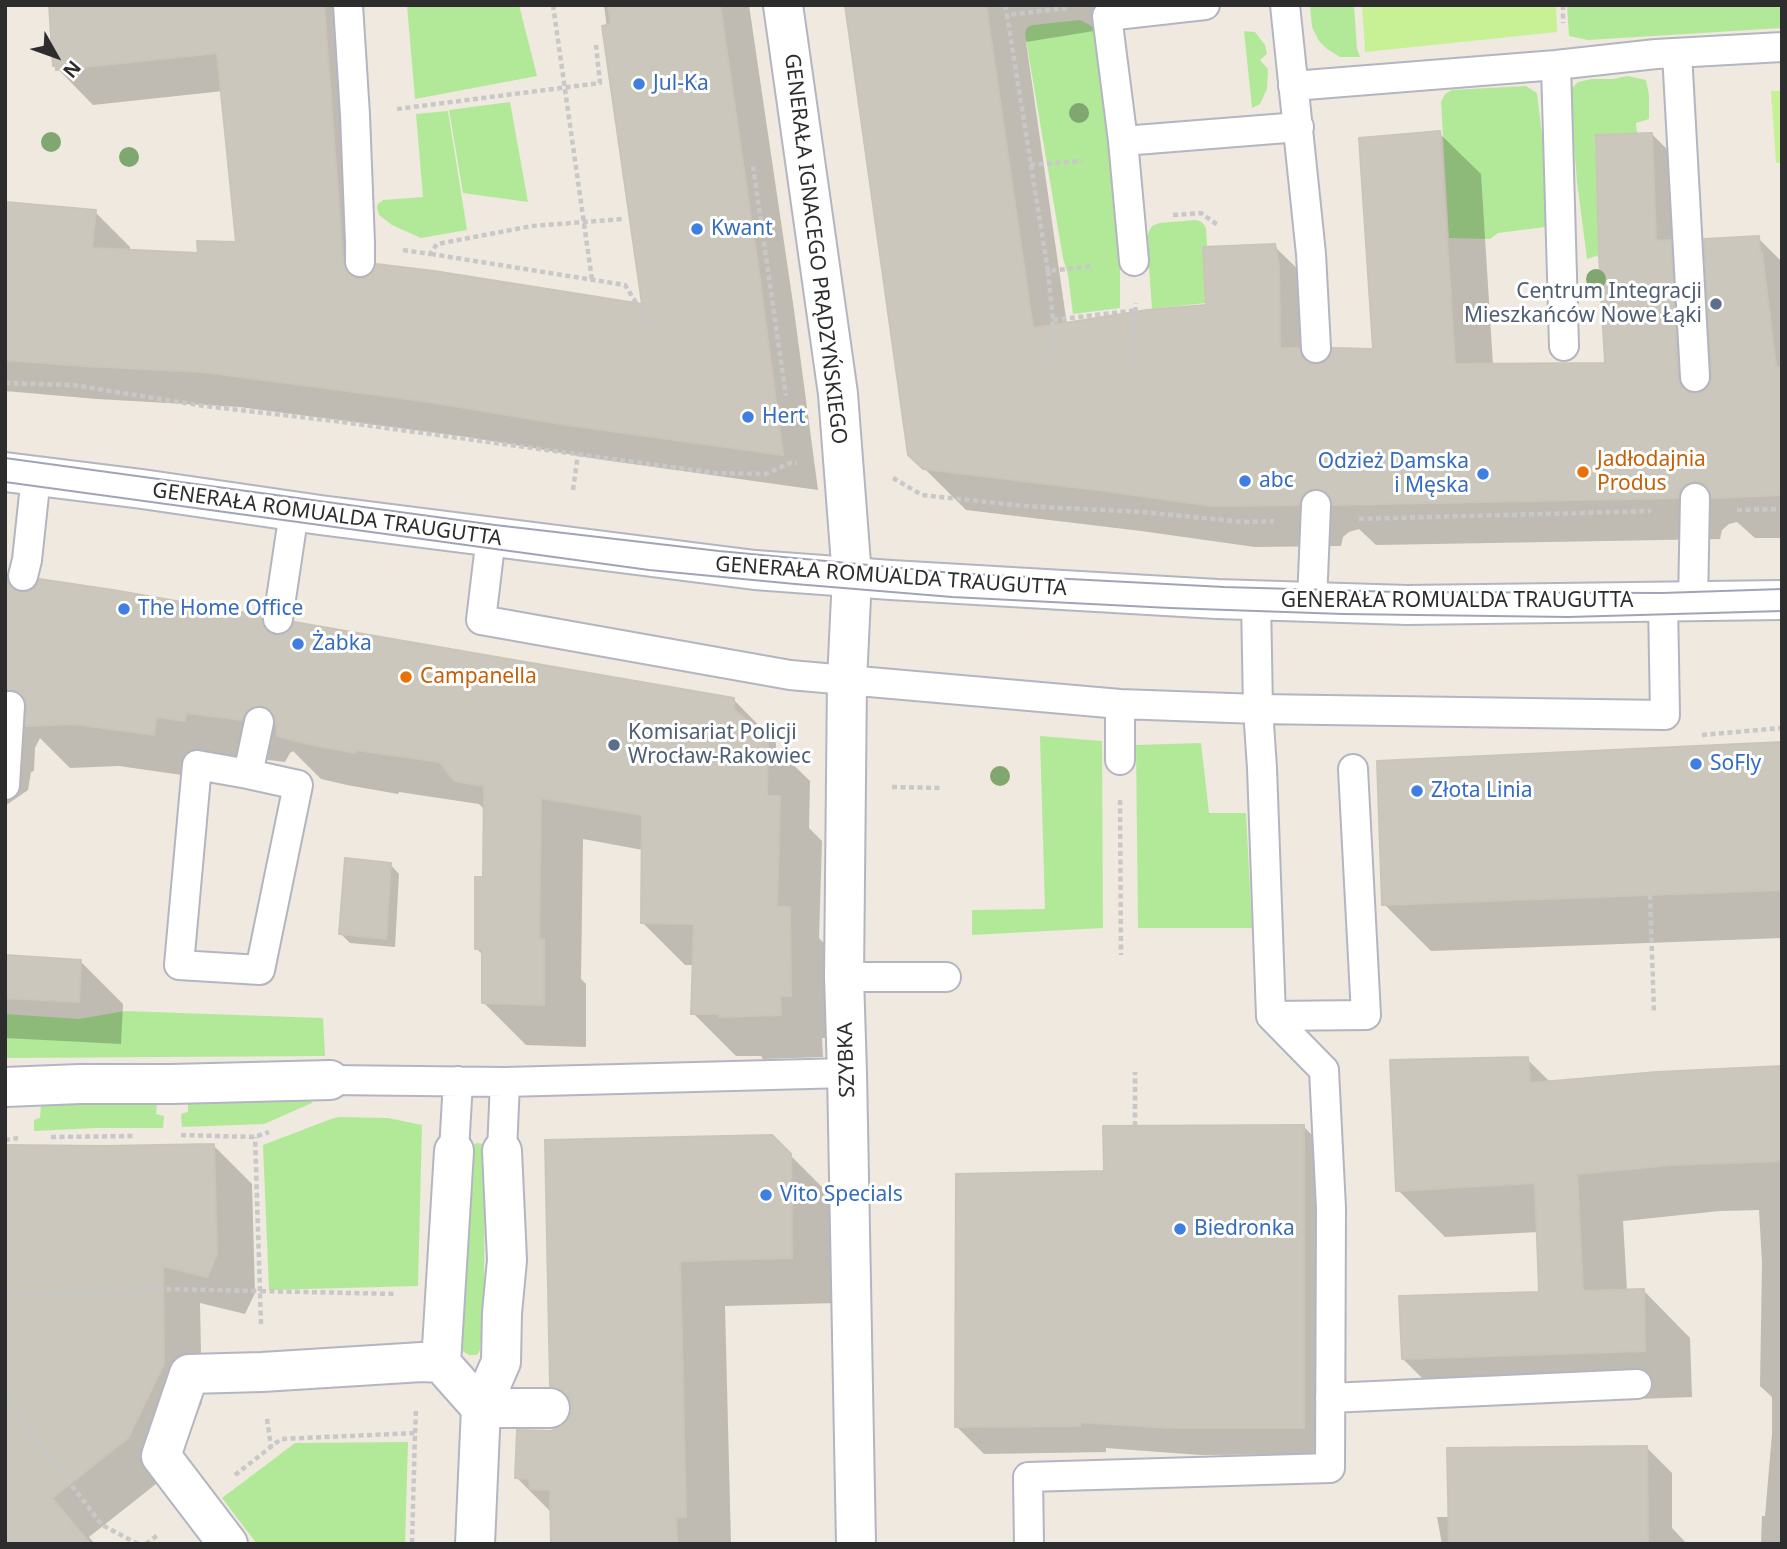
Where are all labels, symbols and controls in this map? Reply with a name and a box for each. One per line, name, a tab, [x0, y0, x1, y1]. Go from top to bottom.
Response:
north arrow	[21, 21, 91, 91]
street label: GENERAŁA IGNACEGO PRĄDZYŃSKIEGO	[779, 52, 851, 446]
text: N	[57, 55, 87, 84]
place label: Jul-Ka	[653, 71, 709, 97]
marker: Jul-Ka	[631, 76, 647, 92]
place label: Kwant	[711, 216, 773, 242]
marker: Kwant	[689, 221, 705, 237]
place label: Centrum Integracji Mieszkańców Nowe Łąki	[1464, 279, 1702, 329]
marker: Centrum Integracji Mieszkańców Nowe Łąki	[1708, 296, 1724, 312]
place label: Hert	[762, 404, 806, 430]
marker: Hert	[740, 409, 756, 425]
place label: Jadłodajnia Produs	[1597, 447, 1706, 497]
place label: Odzież Damska i Męska	[1318, 449, 1469, 499]
marker: Jadłodajnia Produs	[1575, 464, 1591, 480]
marker: Odzież Damska i Męska	[1475, 466, 1491, 482]
place label: abc	[1259, 468, 1294, 494]
marker: abc	[1237, 473, 1253, 489]
street label: GENERAŁA ROMUALDA TRAUGUTTA	[151, 478, 503, 552]
street label: GENERAŁA ROMUALDA TRAUGUTTA	[714, 552, 1068, 602]
street label: GENERAŁA ROMUALDA TRAUGUTTA	[1281, 588, 1633, 614]
place label: The Home Office	[138, 596, 303, 622]
marker: The Home Office	[116, 601, 132, 617]
place label: Żabka	[312, 631, 372, 657]
marker: Żabka	[290, 636, 306, 652]
place label: Campanella	[420, 664, 537, 690]
marker: Campanella	[398, 669, 414, 685]
place label: Komisariat Policji Wrocław-Rakowiec	[628, 720, 811, 770]
marker: Komisariat Policji Wrocław-Rakowiec	[606, 737, 622, 753]
place label: SoFly	[1710, 751, 1761, 777]
marker: SoFly	[1688, 756, 1704, 772]
place label: Złota Linia	[1431, 778, 1533, 804]
marker: Złota Linia	[1409, 783, 1425, 799]
street label: SZYBKA	[833, 1022, 861, 1098]
place label: Vito Specials	[780, 1182, 903, 1208]
marker: Vito Specials	[758, 1187, 774, 1203]
place label: Biedronka	[1194, 1216, 1295, 1242]
marker: Biedronka	[1172, 1221, 1188, 1237]

